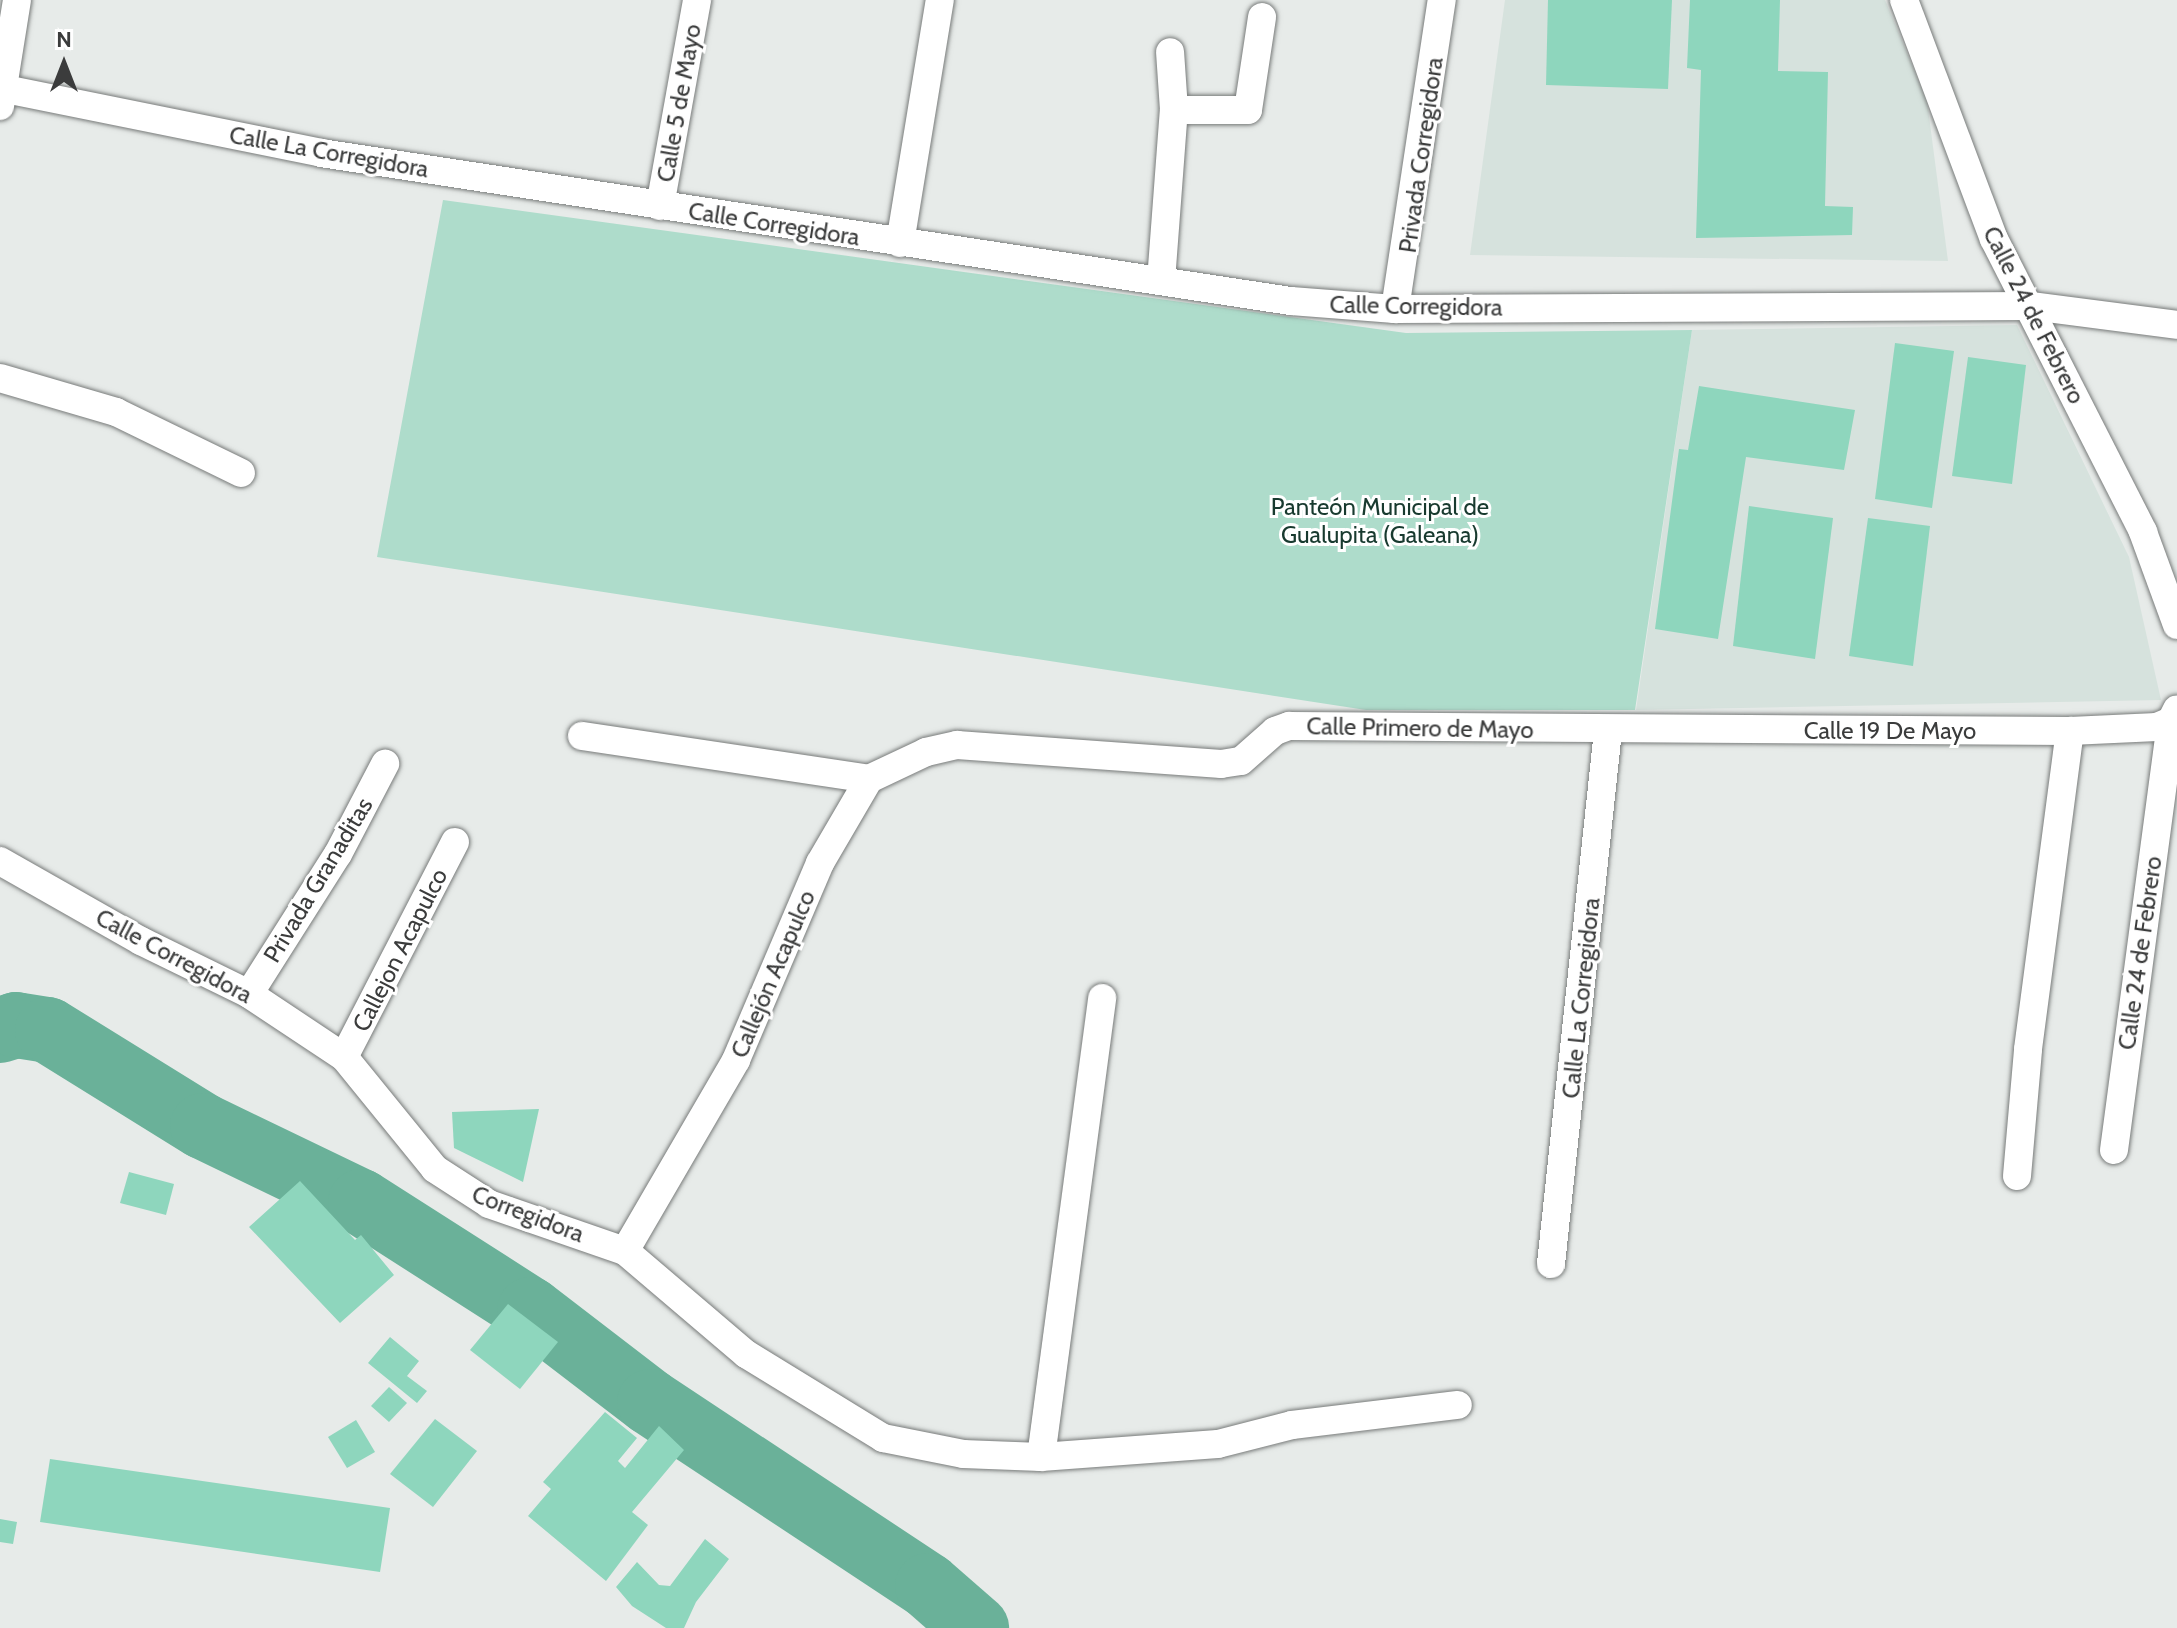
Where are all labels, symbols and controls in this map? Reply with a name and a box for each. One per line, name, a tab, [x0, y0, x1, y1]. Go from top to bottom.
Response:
street label: Calle 5 de Mayo	[651, 22, 707, 184]
north arrow	[24, 24, 104, 104]
text: N	[56, 26, 72, 53]
street label: Privada Corregidora	[1393, 55, 1449, 255]
street label: Calle La Corregidora	[227, 120, 431, 184]
street label: Calle Corregidora	[686, 196, 862, 252]
street label: Calle 24 de Febrero	[1977, 222, 2091, 408]
street label: Calle Corregidora	[1329, 290, 1503, 322]
park label: Panteón Municipal de Gualupita (Galeana)	[1271, 493, 1489, 549]
street label: Calle Primero de Mayo	[1306, 712, 1534, 744]
street label: Calle 19 De Mayo	[1804, 717, 1976, 745]
street label: Privada Granaditas	[257, 792, 379, 968]
street label: Calle 24 de Febrero	[2112, 854, 2168, 1052]
street label: Callejon Acapulco	[346, 864, 454, 1036]
street label: Callejón Acapulco	[725, 886, 821, 1062]
street label: Calle La Corregidora	[1556, 896, 1606, 1100]
street label: Calle Corregidora	[91, 903, 257, 1009]
street label: Corregidora	[468, 1179, 588, 1249]

